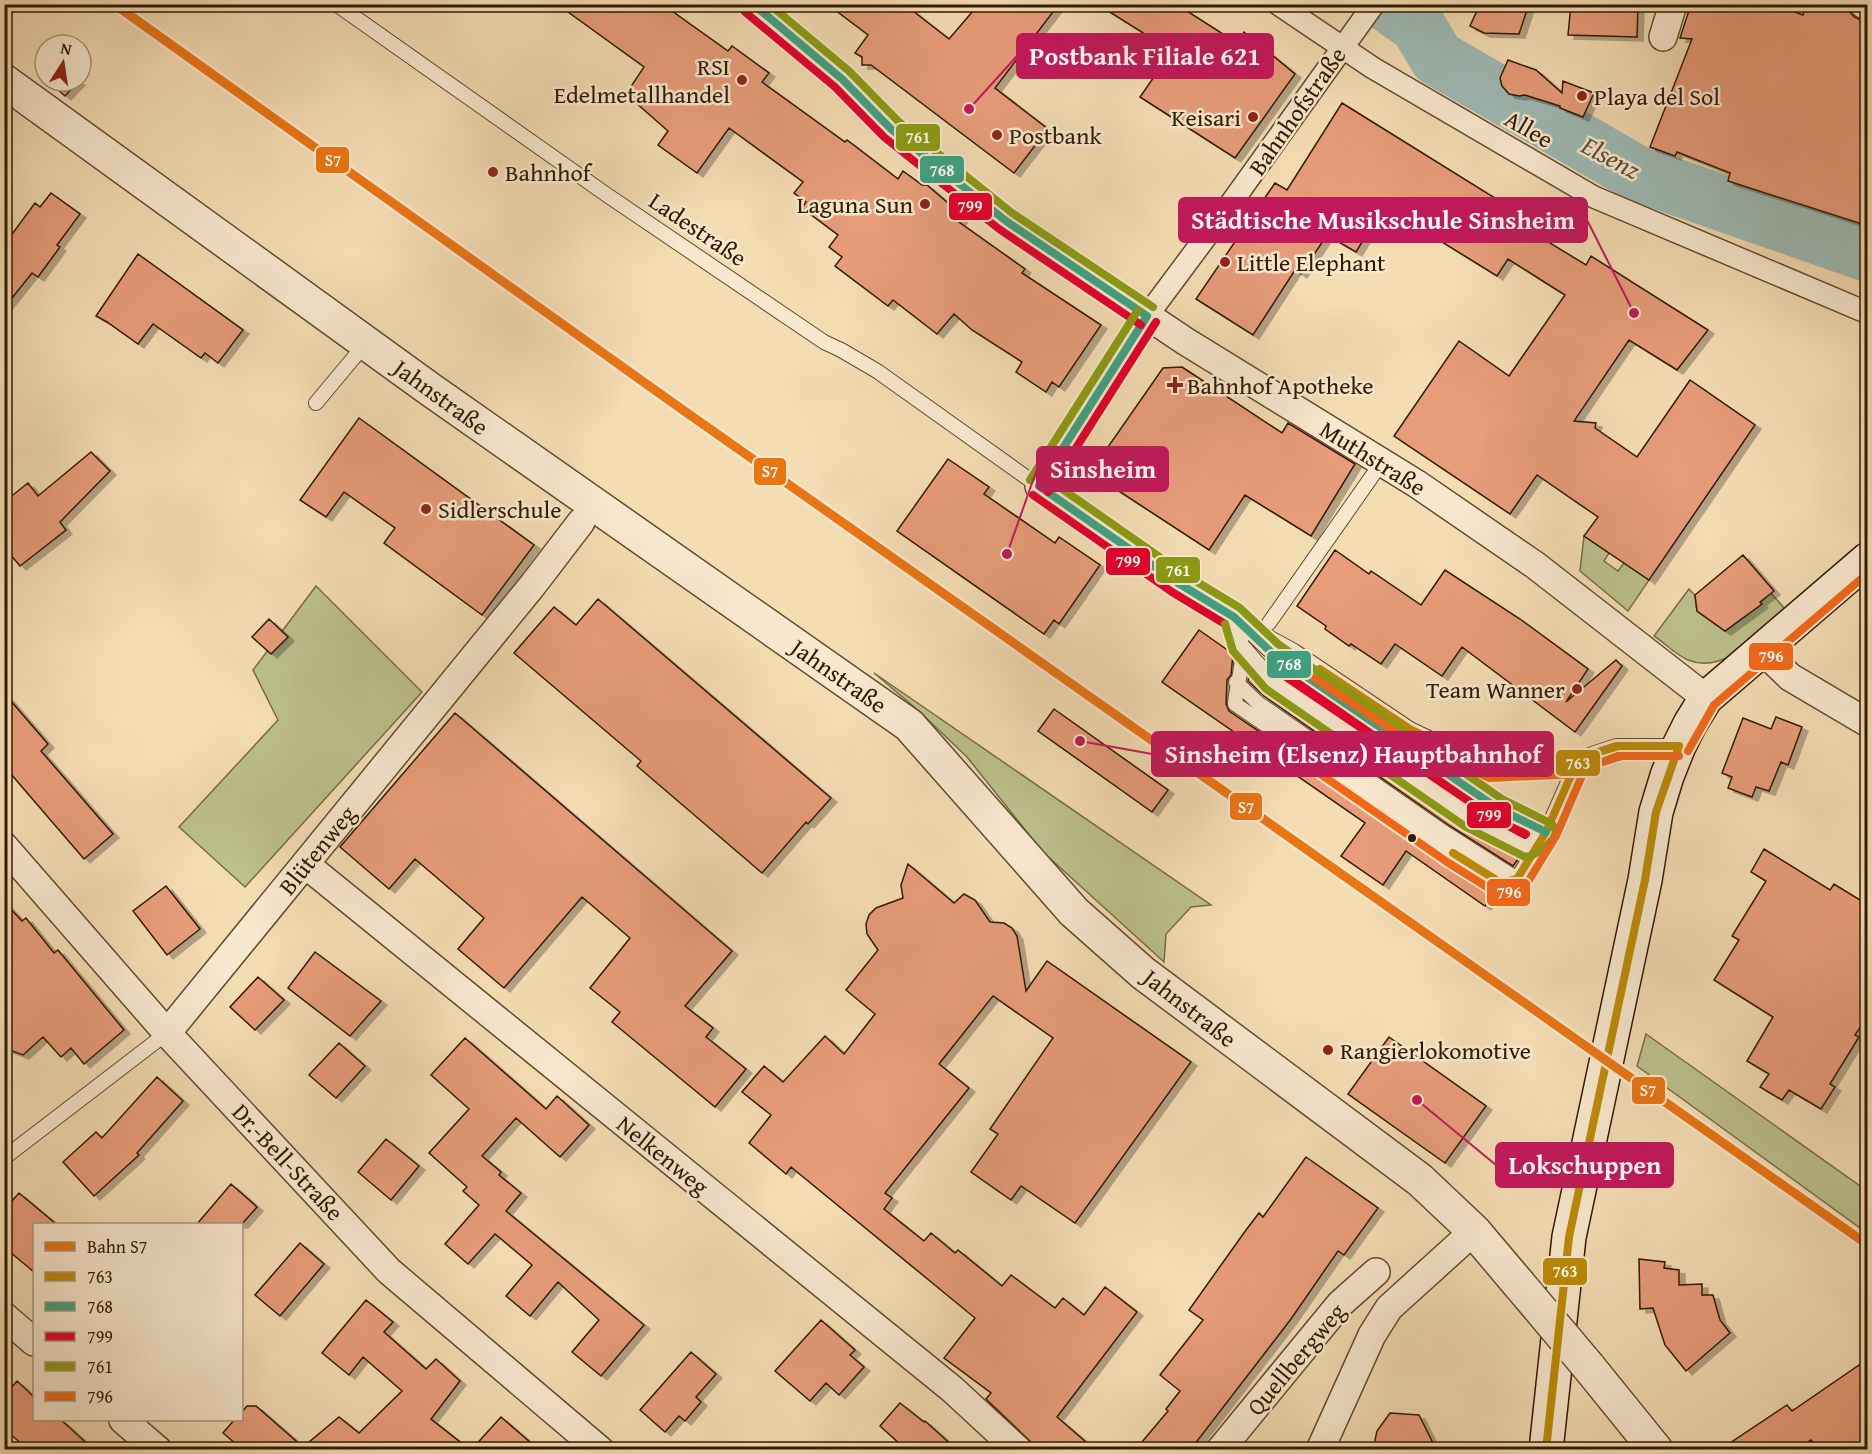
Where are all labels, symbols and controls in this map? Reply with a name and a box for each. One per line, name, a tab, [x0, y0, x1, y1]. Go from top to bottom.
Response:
north arrow	[33, 33, 93, 93]
callout: Postbank Filiale 621	[1017, 34, 1273, 78]
text: N	[58, 35, 74, 61]
text: Postbank Filiale 621	[1029, 36, 1261, 75]
street label: Bahnhofstraße	[1240, 40, 1354, 182]
place label: RSI Edelmetallhandel	[554, 49, 730, 112]
marker: RSI Edelmetallhandel	[735, 73, 749, 87]
place label: Playa del Sol	[1594, 79, 1720, 114]
marker: Playa del Sol	[1575, 89, 1589, 103]
place label: Keisari	[1171, 100, 1241, 135]
street label: Allee	[1498, 101, 1560, 157]
marker: Keisari	[1246, 110, 1260, 124]
place label: Postbank	[1009, 118, 1102, 153]
line badge: 761	[895, 123, 941, 152]
text: 761	[906, 125, 930, 149]
water label: Elsenz	[1574, 125, 1647, 189]
marker: Postbank	[990, 128, 1004, 142]
line badge: S7	[315, 146, 350, 174]
text: S7	[325, 148, 341, 172]
place label: Bahnhof	[505, 155, 593, 190]
line badge: 768	[919, 155, 965, 184]
text: 768	[930, 158, 954, 182]
marker: Bahnhof	[486, 165, 500, 179]
street label: Ladestraße	[642, 183, 754, 275]
place label: Laguna Sun	[797, 187, 914, 222]
line badge: 799	[948, 192, 993, 221]
text: 799	[958, 194, 982, 218]
marker: Laguna Sun	[918, 197, 932, 211]
callout: Städtische Musikschule Sinsheim	[1179, 198, 1587, 242]
text: Städtische Musikschule Sinsheim	[1191, 200, 1576, 239]
place label: Little Elephant	[1237, 245, 1386, 280]
marker: Little Elephant	[1218, 255, 1232, 269]
street label: Jahnstraße	[384, 349, 496, 444]
place label: Bahnhof Apotheke	[1187, 368, 1374, 403]
marker: Bahnhof Apotheke	[1168, 378, 1182, 392]
street label: Muthstraße	[1313, 412, 1433, 504]
callout: Sinsheim	[1037, 447, 1168, 491]
text: Sinsheim	[1050, 449, 1157, 488]
line badge: S7	[753, 457, 787, 486]
text: S7	[762, 459, 778, 483]
place label: Sidlerschule	[438, 492, 561, 527]
marker: Sidlerschule	[419, 502, 433, 516]
line badge: 799	[1105, 547, 1151, 576]
text: 799	[1116, 549, 1140, 573]
line badge: 761	[1155, 556, 1201, 584]
text: 761	[1166, 558, 1190, 582]
street label: Jahnstraße	[781, 628, 894, 722]
line badge: 796	[1748, 642, 1794, 671]
text: 796	[1759, 644, 1783, 668]
line badge: 768	[1266, 650, 1312, 679]
text: 768	[1277, 652, 1301, 676]
place label: Team Wanner	[1426, 672, 1565, 707]
marker: Team Wanner	[1570, 682, 1584, 696]
callout: Sinsheim (Elsenz) Hauptbahnhof	[1152, 732, 1553, 776]
text: Sinsheim (Elsenz) Hauptbahnhof	[1165, 734, 1544, 773]
line badge: 763	[1555, 749, 1601, 777]
text: 763	[1566, 751, 1590, 775]
line badge: S7	[1229, 792, 1263, 821]
text: S7	[1238, 795, 1254, 819]
street label: Blütenweg	[270, 798, 364, 902]
line badge: 799	[1466, 801, 1512, 829]
text: 799	[1477, 803, 1501, 827]
unlabelled marker	[1406, 832, 1418, 844]
line badge: 796	[1486, 878, 1531, 907]
text: 796	[1497, 880, 1521, 904]
street label: Jahnstraße	[1133, 958, 1244, 1056]
place label: Rangierlokomotive	[1340, 1033, 1531, 1068]
marker: Rangierlokomotive	[1321, 1043, 1335, 1057]
line badge: S7	[1631, 1076, 1666, 1105]
text: S7	[1640, 1078, 1656, 1102]
street label: Dr.-Bell-Straße	[224, 1095, 352, 1229]
street label: Nelkenweg	[609, 1107, 717, 1203]
callout: Lokschuppen	[1496, 1143, 1673, 1187]
text: Lokschuppen	[1509, 1145, 1662, 1184]
legend	[33, 1223, 243, 1421]
text: Bahn S7	[87, 1233, 147, 1260]
line badge: 763	[1542, 1257, 1588, 1286]
text: 763	[1553, 1259, 1577, 1283]
text: 763	[87, 1263, 113, 1290]
text: 768	[87, 1293, 113, 1320]
street label: Quellbergweg	[1238, 1295, 1354, 1423]
text: 799	[87, 1323, 113, 1350]
text: 761	[87, 1353, 113, 1380]
text: 796	[87, 1383, 113, 1410]

